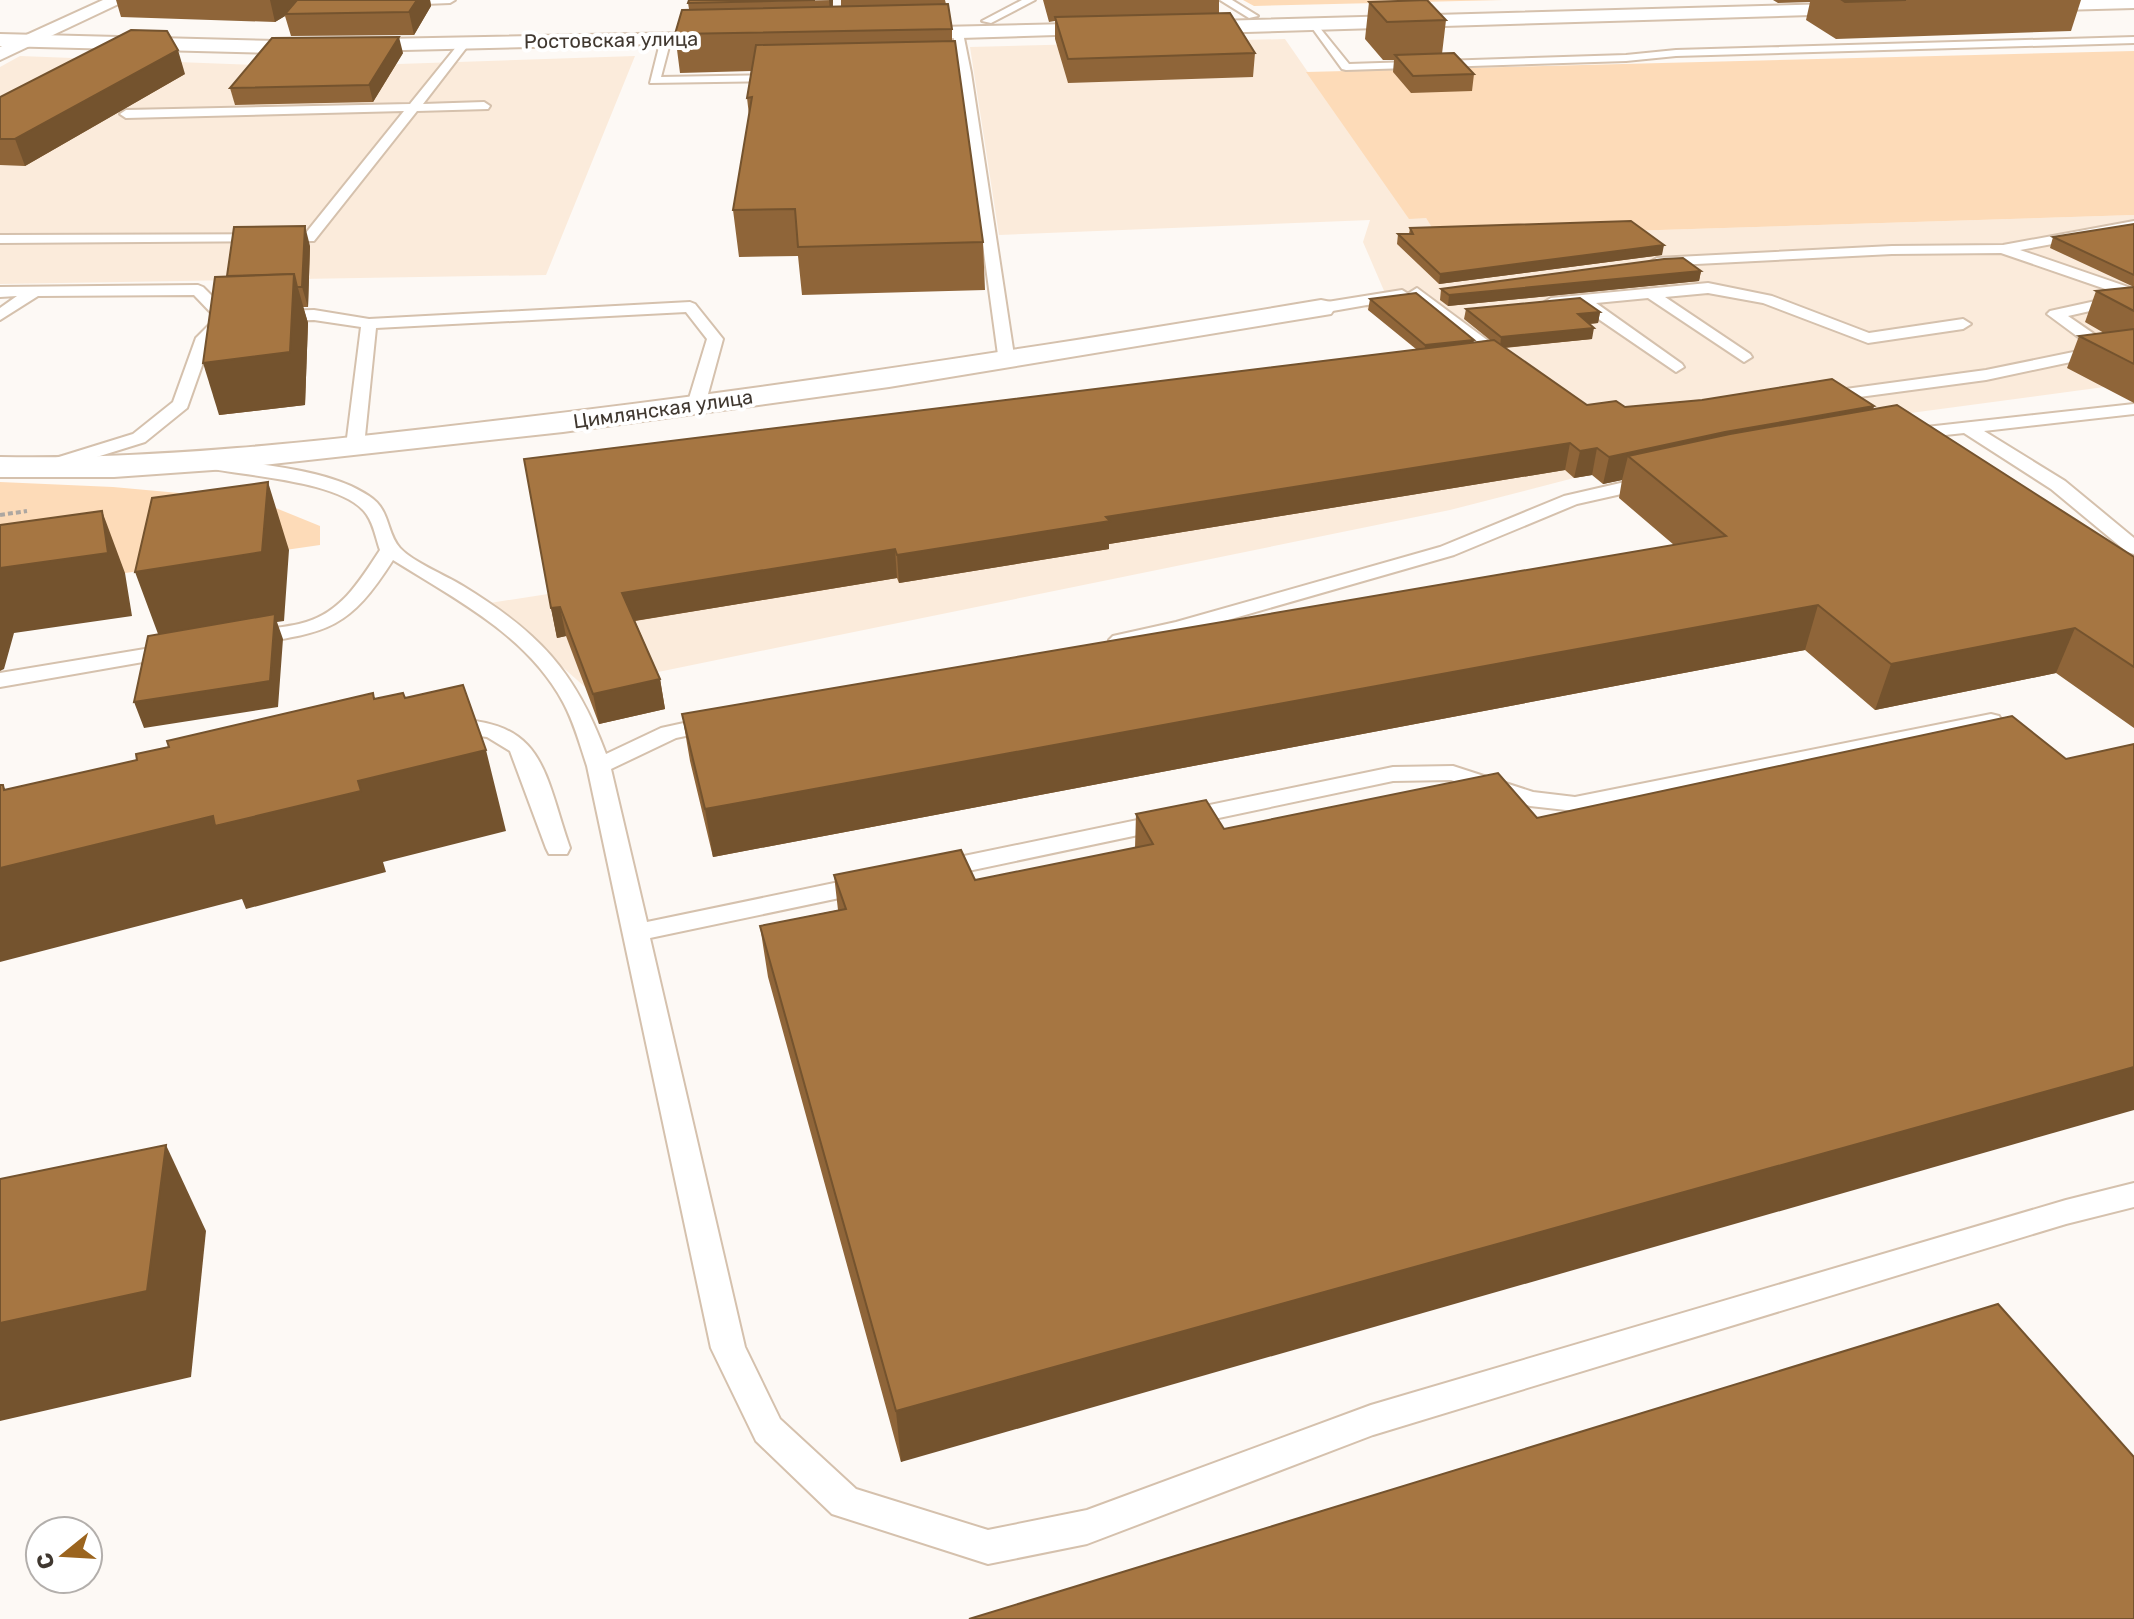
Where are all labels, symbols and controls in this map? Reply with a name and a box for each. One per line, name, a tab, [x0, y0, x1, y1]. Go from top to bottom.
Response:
street label: Ростовская улица	[524, 26, 698, 54]
street label: Цимлянская улица	[572, 384, 754, 434]
north arrow	[24, 1515, 104, 1595]
text: С	[30, 1550, 61, 1573]

